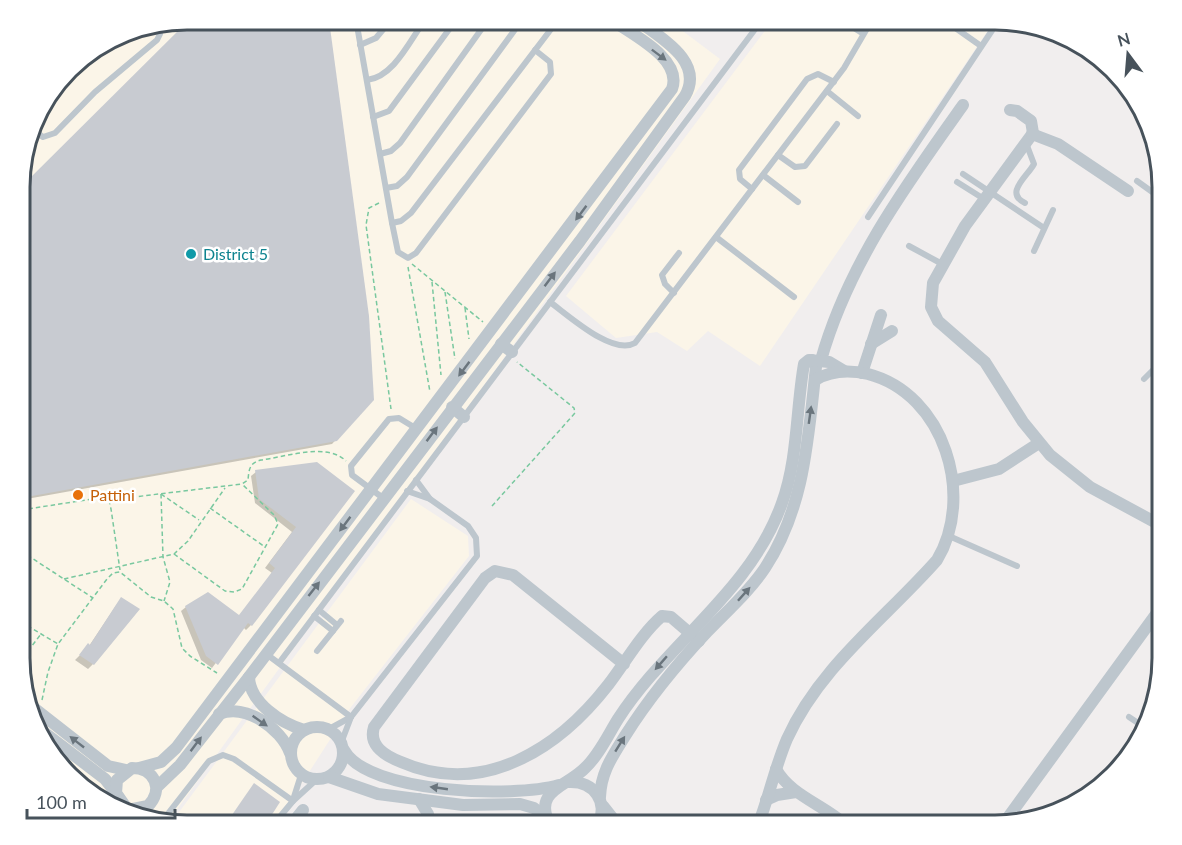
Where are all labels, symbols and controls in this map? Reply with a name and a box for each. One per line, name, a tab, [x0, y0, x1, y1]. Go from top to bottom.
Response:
north arrow	[1098, 24, 1158, 84]
text: N	[1115, 28, 1132, 50]
one-way arrow	[652, 48, 667, 60]
one-way arrow	[576, 206, 588, 221]
place label: District 5	[203, 244, 268, 263]
marker: District 5	[184, 247, 198, 261]
one-way arrow	[544, 271, 557, 287]
one-way arrow	[458, 361, 470, 376]
one-way arrow	[805, 406, 814, 425]
one-way arrow	[425, 426, 437, 441]
place label: Pattini	[90, 485, 135, 504]
marker: Pattini	[71, 488, 85, 502]
one-way arrow	[340, 516, 352, 531]
one-way arrow	[308, 582, 320, 598]
one-way arrow	[737, 587, 751, 602]
one-way arrow	[655, 655, 668, 670]
one-way arrow	[252, 715, 268, 727]
one-way arrow	[69, 736, 84, 748]
one-way arrow	[189, 736, 202, 752]
one-way arrow	[614, 736, 625, 752]
scale bar	[27, 782, 176, 820]
one-way arrow	[430, 784, 449, 793]
text: 100 m	[36, 791, 87, 813]

